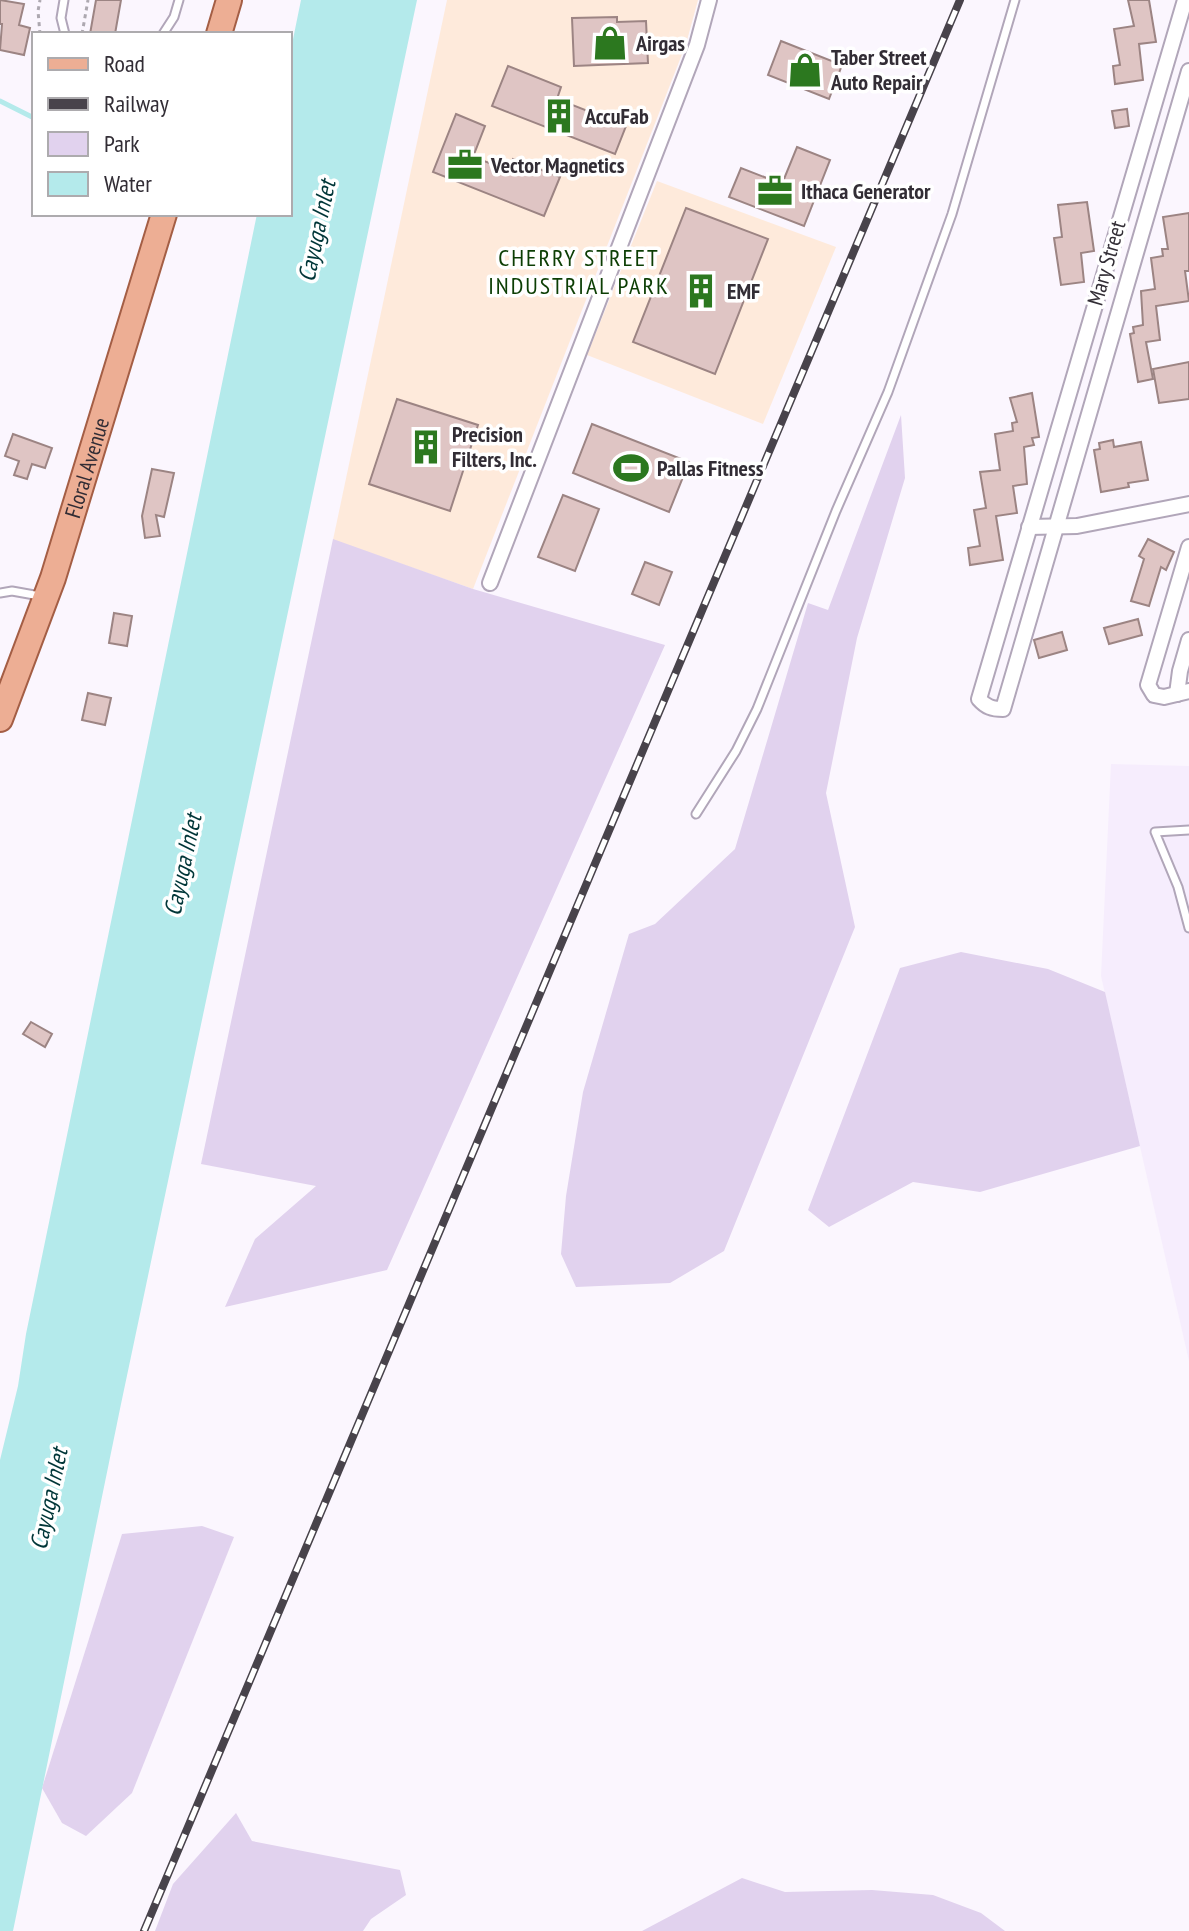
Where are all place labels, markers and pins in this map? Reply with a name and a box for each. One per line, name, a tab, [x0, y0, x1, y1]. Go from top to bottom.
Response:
shop icon: Airgas	[591, 24, 629, 62]
place label: Airgas	[635, 29, 685, 57]
place label: Taber Street Auto Repair	[830, 43, 927, 96]
shop icon: Taber Street Auto Repair	[786, 51, 824, 89]
building icon: AccuFab	[540, 97, 578, 135]
place label: AccuFab	[584, 102, 649, 130]
office icon: Vector Magnetics	[446, 146, 484, 184]
place label: Vector Magnetics	[490, 151, 625, 179]
office icon: Ithaca Generator	[756, 172, 794, 210]
place label: Ithaca Generator	[801, 177, 931, 205]
building icon: EMF	[682, 272, 720, 310]
place label: EMF	[727, 277, 760, 305]
place label: Precision Filters, Inc.	[452, 420, 537, 473]
building icon: Precision Filters, Inc.	[407, 428, 445, 466]
sports icon: Pallas Fitness	[612, 449, 650, 487]
place label: Pallas Fitness	[657, 454, 764, 482]

